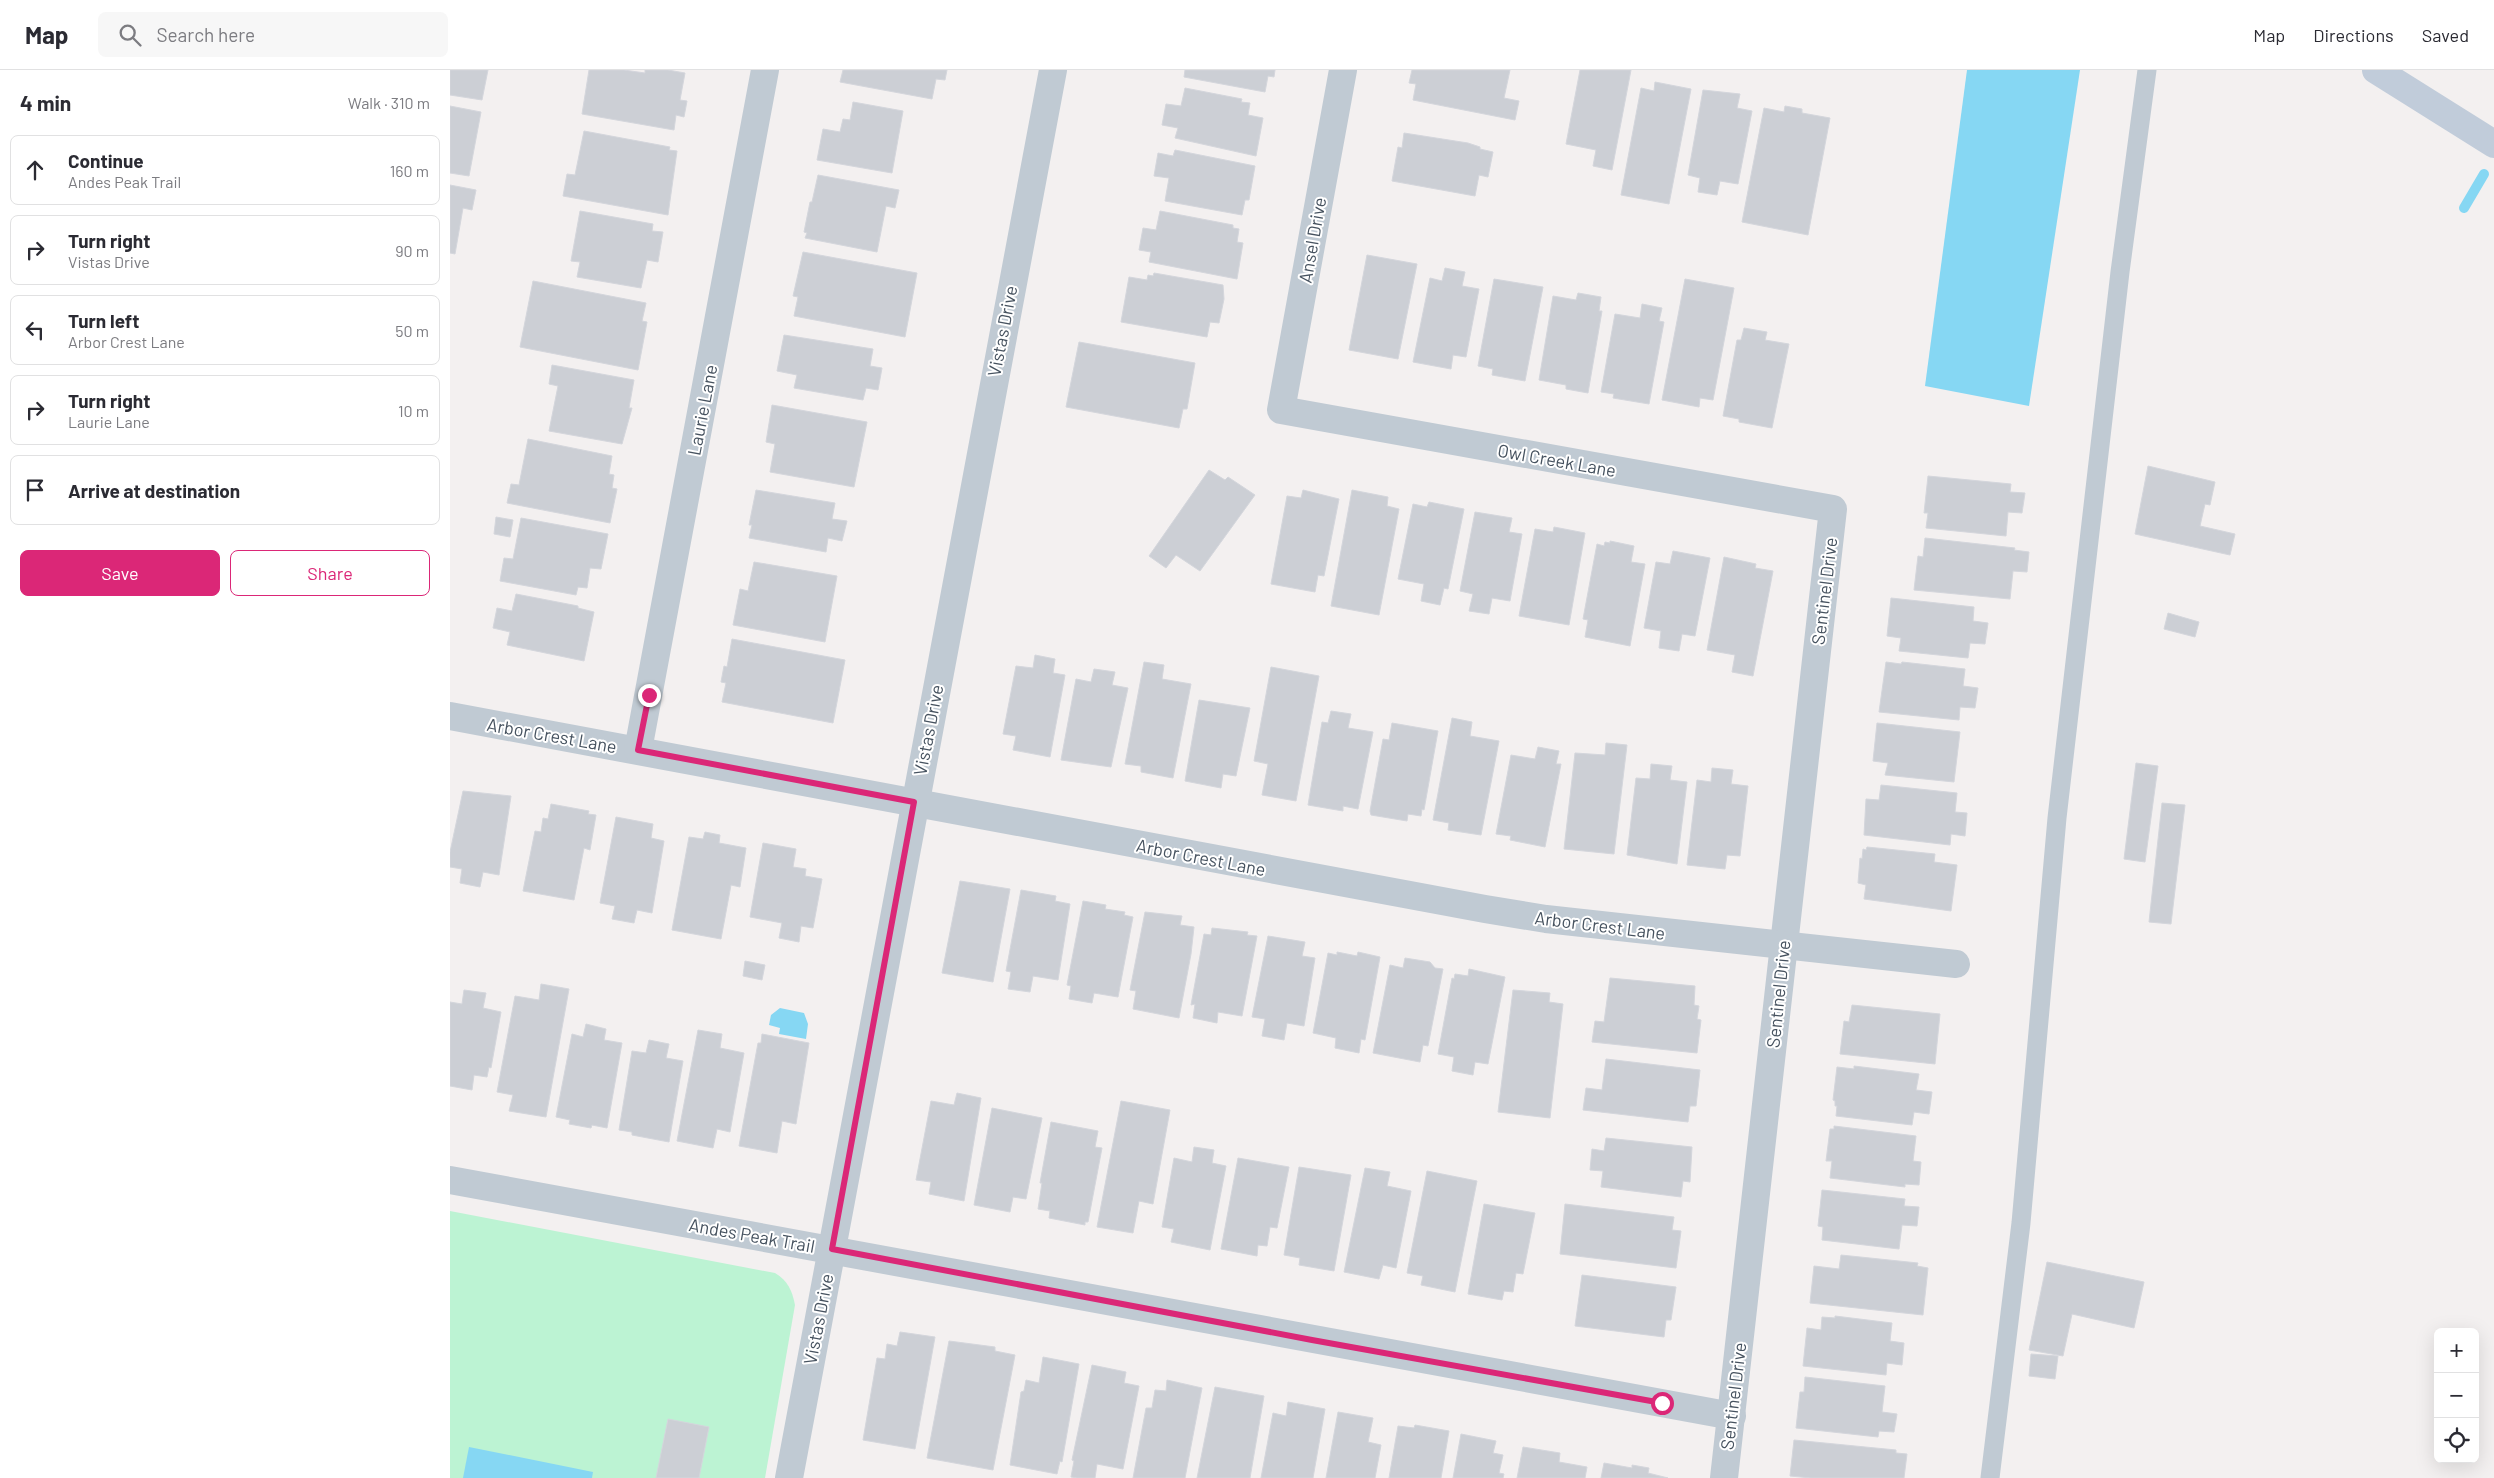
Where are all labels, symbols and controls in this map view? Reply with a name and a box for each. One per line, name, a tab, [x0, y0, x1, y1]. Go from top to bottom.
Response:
search box	[98, 12, 448, 57]
text: Map	[25, 20, 68, 49]
icon: search	[116, 21, 144, 49]
text: Search here	[156, 23, 255, 46]
text: Map	[2253, 24, 2285, 46]
text: Directions	[2313, 24, 2394, 46]
text: Saved	[2422, 24, 2469, 46]
text: 4 min	[20, 90, 71, 115]
text: Walk · 310 m	[348, 93, 430, 112]
text: Continue	[68, 149, 144, 172]
icon: ahead	[21, 156, 49, 184]
text: 160 m	[390, 161, 429, 180]
text: Andes Peak Trail	[68, 172, 181, 191]
street label: Ansel Drive	[1294, 195, 1330, 285]
text: Turn right	[68, 229, 150, 252]
icon: right	[21, 236, 49, 264]
text: 90 m	[395, 241, 429, 260]
text: Vistas Drive	[68, 252, 150, 271]
street label: Vistas Drive	[982, 284, 1022, 378]
text: Turn left	[68, 309, 139, 332]
icon: left	[21, 316, 49, 344]
text: 50 m	[395, 321, 429, 340]
text: Arbor Crest Lane	[68, 332, 185, 351]
street label: Laurie Lane	[682, 363, 722, 457]
text: Turn right	[68, 389, 150, 412]
icon: right	[21, 396, 49, 424]
text: 10 m	[398, 401, 429, 420]
text: Laurie Lane	[68, 412, 150, 431]
street label: Owl Creek Lane	[1496, 439, 1618, 481]
icon: arrive	[21, 476, 49, 504]
text: Arrive at destination	[68, 479, 240, 502]
street label: Sentinel Drive	[1807, 536, 1841, 646]
button: Save	[20, 550, 220, 596]
button: Share	[230, 550, 430, 596]
street label: Vistas Drive	[908, 683, 948, 777]
route end	[638, 684, 661, 707]
street label: Arbor Crest Lane	[485, 713, 619, 757]
street label: Arbor Crest Lane	[1134, 834, 1268, 880]
street label: Arbor Crest Lane	[1533, 906, 1667, 944]
street label: Sentinel Drive	[1761, 939, 1795, 1049]
street label: Andes Peak Trail	[687, 1213, 817, 1257]
street label: Vistas Drive	[798, 1272, 838, 1366]
map controls	[2434, 1328, 2479, 1463]
button: +	[2434, 1328, 2479, 1373]
street label: Sentinel Drive	[1716, 1341, 1750, 1451]
button: −	[2434, 1373, 2479, 1418]
route start	[1651, 1392, 1674, 1415]
button: locate	[2434, 1418, 2479, 1463]

